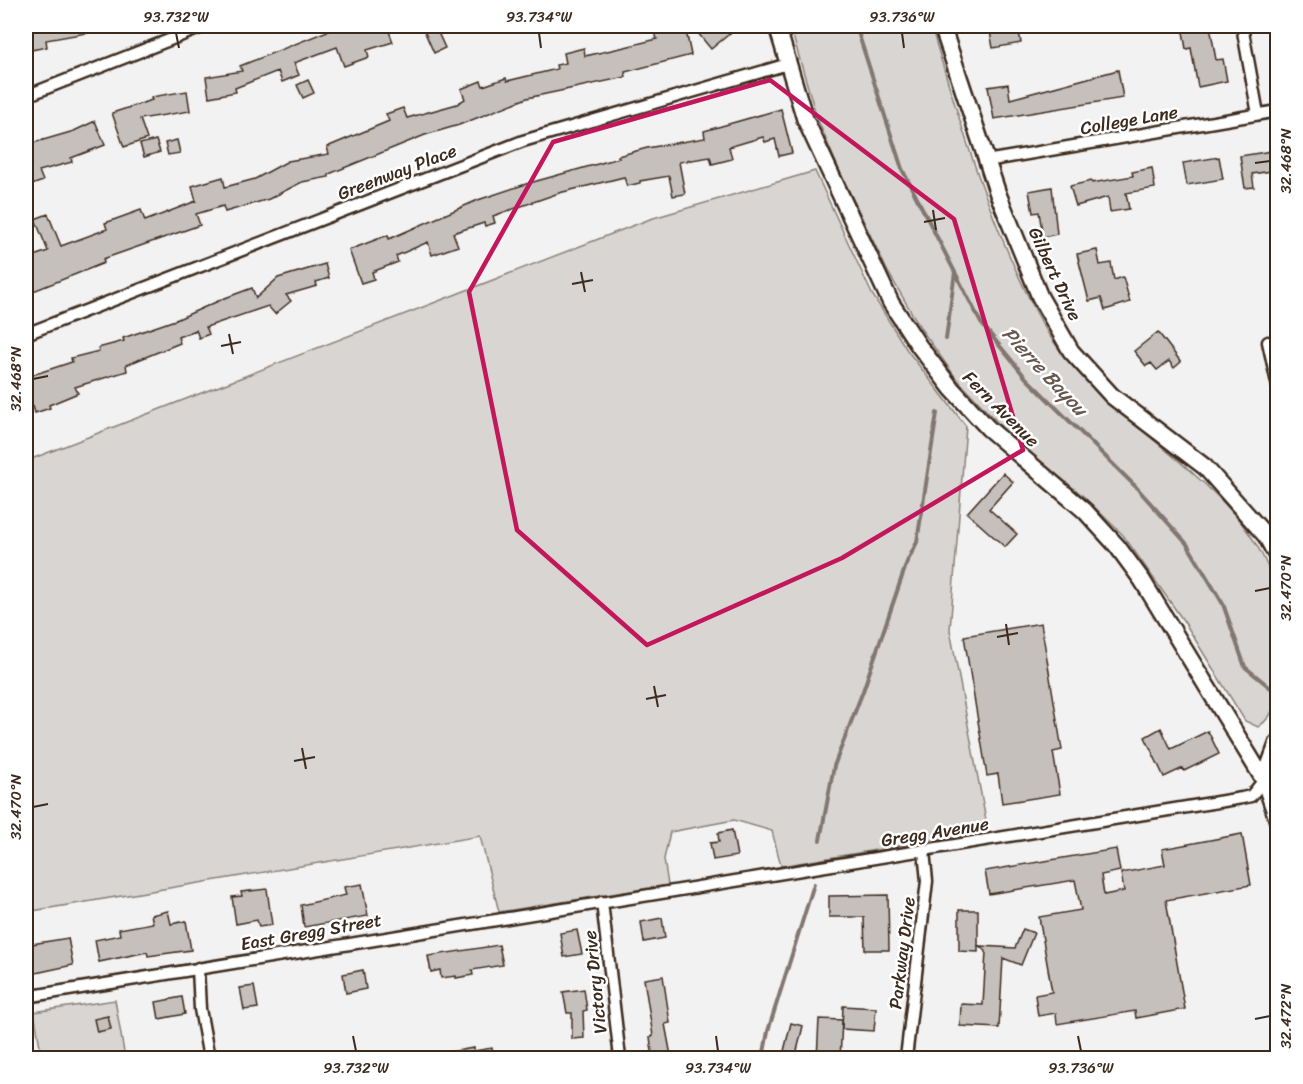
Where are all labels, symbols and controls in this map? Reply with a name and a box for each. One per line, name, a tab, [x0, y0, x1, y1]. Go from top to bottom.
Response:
text: 93.732°W	[143, 4, 209, 30]
text: 93.734°W	[506, 4, 573, 30]
text: 93.736°W	[869, 4, 935, 30]
street label: College Lane	[1078, 96, 1180, 144]
text: 32.468°N	[1273, 128, 1299, 194]
street label: Greenway Place	[333, 135, 461, 209]
street label: Gilbert Drive	[1019, 222, 1091, 326]
water label: Pierre Bayou	[993, 318, 1098, 426]
text: 32.468°N	[3, 346, 29, 412]
street label: Fern Avenue	[955, 363, 1047, 455]
text: 32.470°N	[1273, 555, 1299, 621]
text: 32.470°N	[3, 774, 29, 840]
street label: Gregg Avenue	[879, 808, 991, 856]
street label: Parkway Drive	[879, 895, 925, 1011]
street label: East Gregg Street	[238, 904, 384, 960]
street label: Victory Drive	[574, 929, 616, 1035]
text: 32.472°N	[1273, 983, 1299, 1048]
text: 93.732°W	[323, 1055, 389, 1081]
text: 93.734°W	[685, 1055, 752, 1081]
text: 93.736°W	[1048, 1055, 1114, 1081]

